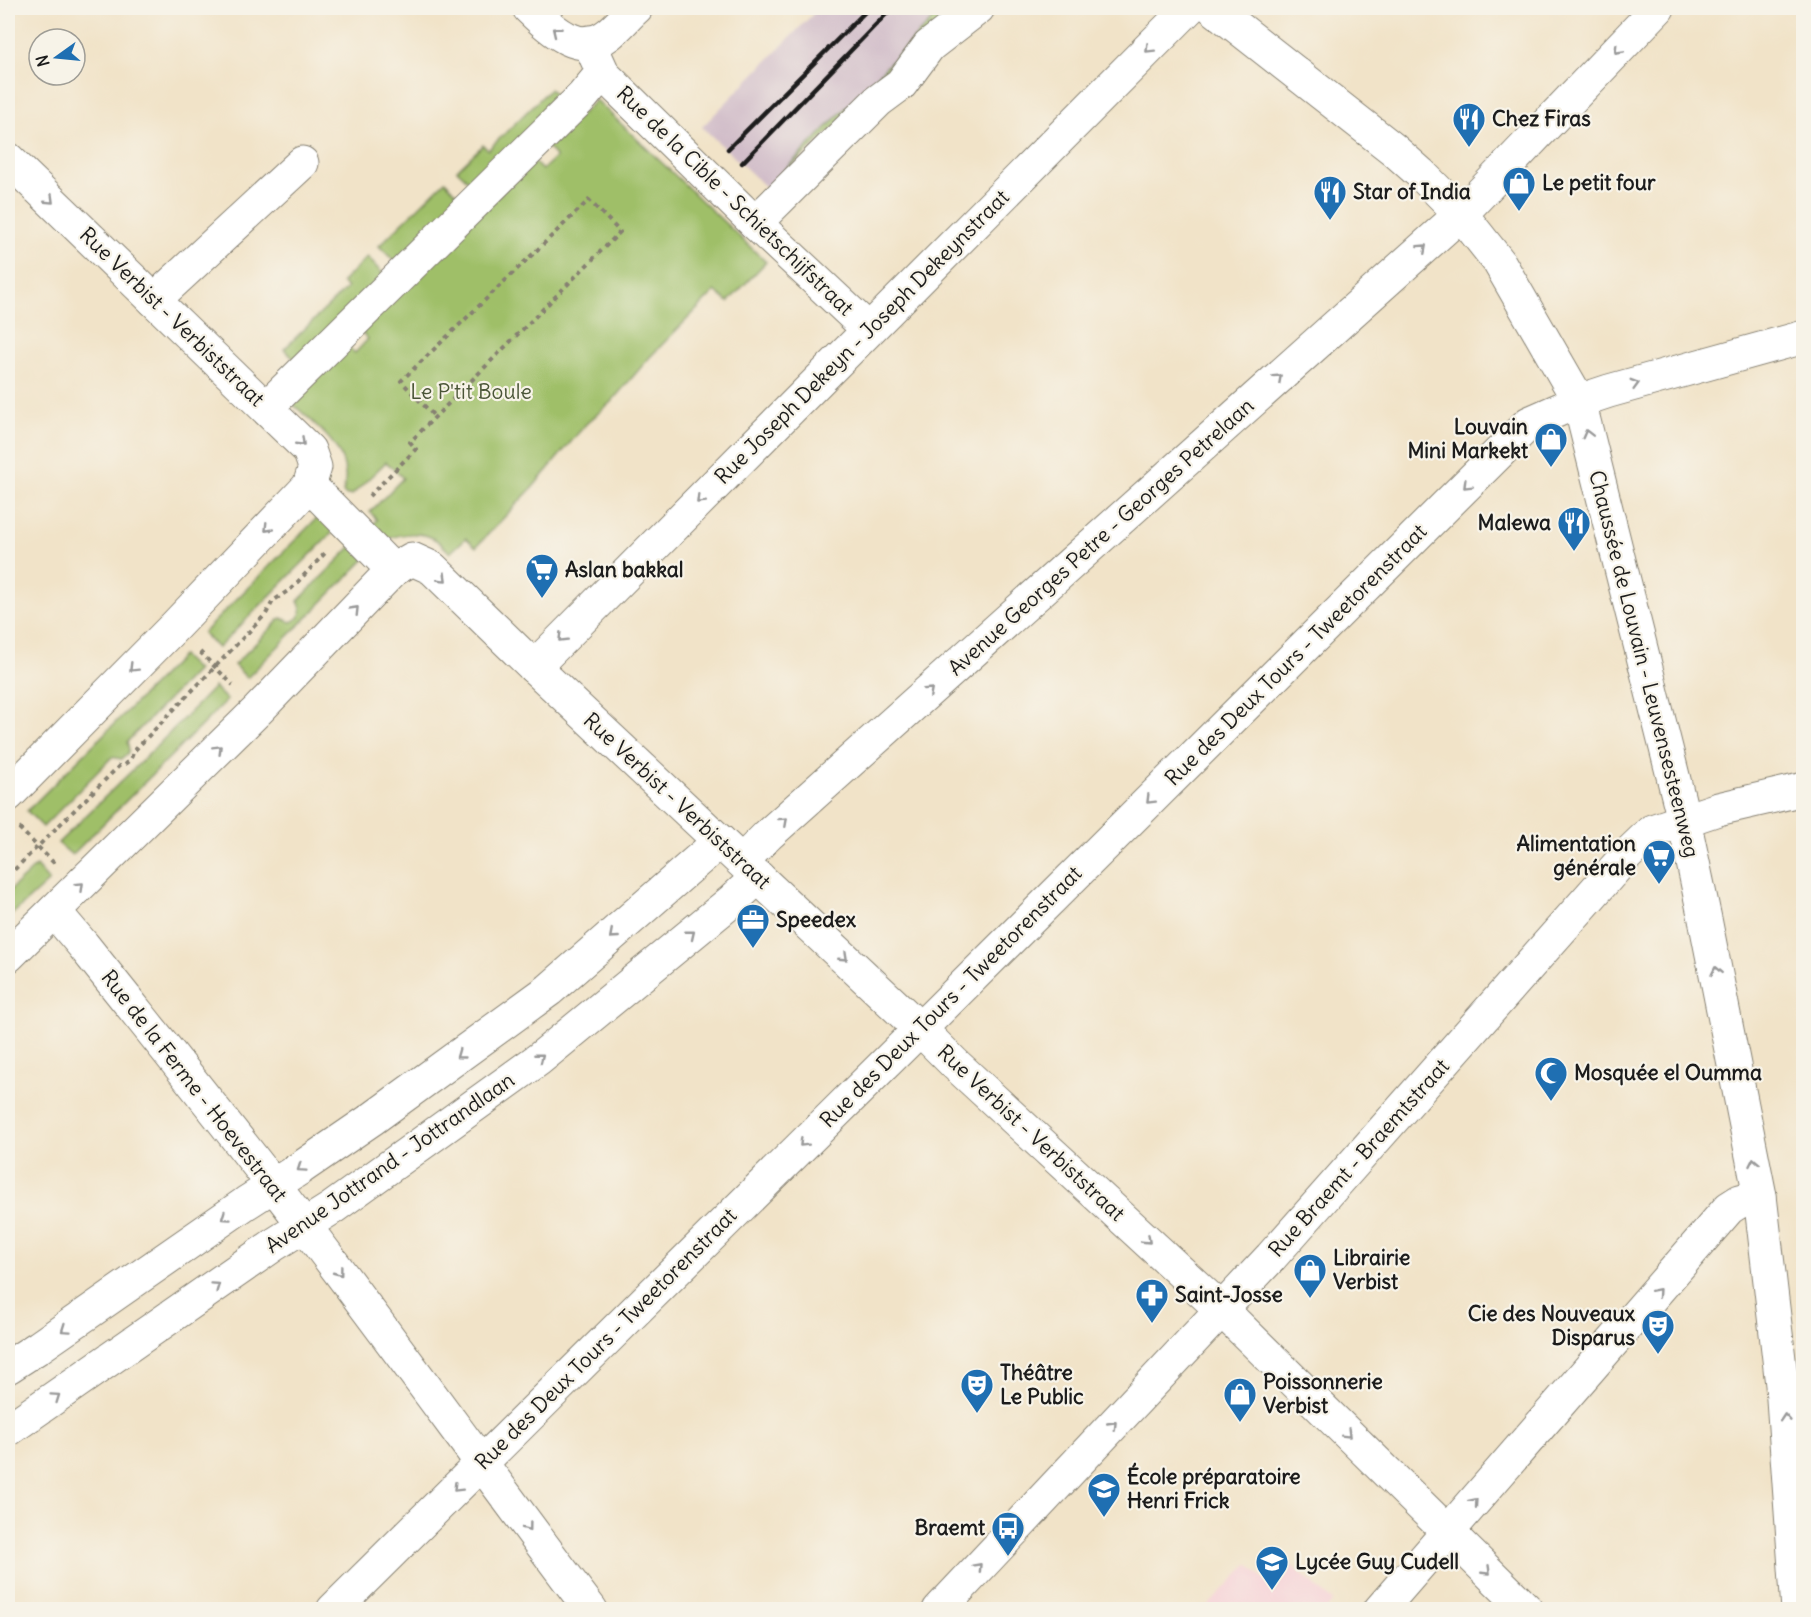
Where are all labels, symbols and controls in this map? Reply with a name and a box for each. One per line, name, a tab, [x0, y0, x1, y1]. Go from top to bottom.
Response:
north arrow	[27, 27, 87, 87]
one-way arrow	[552, 27, 563, 38]
one-way arrow	[1145, 42, 1156, 53]
one-way arrow	[1614, 42, 1625, 53]
text: N	[31, 53, 54, 69]
street label: Rue de la Cible - Schietschijfstraat	[611, 80, 860, 321]
restaurant icon: Chez Firas	[1451, 101, 1487, 148]
place label: Chez Firas	[1492, 105, 1591, 132]
shop icon: Le petit four	[1501, 165, 1537, 212]
place label: Le petit four	[1542, 169, 1656, 196]
restaurant icon: Star of India	[1312, 174, 1348, 221]
place label: Star of India	[1353, 178, 1471, 205]
street label: Rue Joseph Dekeyn - Joseph Dekeynstraat	[709, 184, 1015, 490]
one-way arrow	[42, 192, 53, 203]
street label: Rue Verbist - Verbiststraat	[74, 221, 271, 412]
one-way arrow	[1416, 244, 1427, 255]
one-way arrow	[1271, 374, 1282, 385]
park label: Le P'tit Boule	[410, 378, 532, 405]
one-way arrow	[1630, 378, 1640, 391]
street label: Avenue Georges Petre - Georges Petrelaan	[942, 392, 1259, 681]
place label: Louvain Mini Markekt	[1407, 413, 1529, 464]
shop icon: Louvain Mini Markekt	[1533, 421, 1569, 468]
one-way arrow	[1582, 429, 1595, 439]
one-way arrow	[293, 435, 304, 446]
street label: Chaussée de Louvain - Leuvensesteenweg	[1583, 468, 1706, 860]
one-way arrow	[1463, 477, 1474, 488]
one-way arrow	[696, 492, 707, 503]
restaurant icon: Malewa	[1556, 505, 1592, 552]
place label: Malewa	[1478, 509, 1551, 536]
street label: Rue des Deux Tours - Tweetorenstraat	[1159, 518, 1432, 791]
one-way arrow	[265, 520, 276, 531]
supermarket icon: Aslan bakkal	[524, 552, 560, 599]
place label: Aslan bakkal	[565, 556, 683, 583]
one-way arrow	[435, 571, 446, 582]
one-way arrow	[348, 606, 359, 616]
one-way arrow	[559, 631, 570, 642]
one-way arrow	[129, 661, 140, 672]
one-way arrow	[922, 687, 933, 698]
street label: Rue Verbist - Verbiststraat	[578, 707, 777, 895]
one-way arrow	[211, 745, 222, 756]
one-way arrow	[1146, 793, 1157, 803]
one-way arrow	[777, 817, 788, 828]
place label: Alimentation générale	[1517, 830, 1636, 881]
supermarket icon: Alimentation générale	[1641, 838, 1677, 885]
street label: Rue des Deux Tours - Tweetorenstraat	[814, 860, 1087, 1133]
one-way arrow	[72, 882, 83, 893]
office icon: Speedex	[735, 902, 771, 949]
place label: Speedex	[776, 906, 857, 933]
one-way arrow	[609, 927, 620, 938]
one-way arrow	[684, 931, 695, 942]
one-way arrow	[838, 950, 848, 961]
street label: Rue de la Ferme - Hoevestraat	[95, 964, 293, 1207]
one-way arrow	[1710, 966, 1723, 976]
street label: Rue Verbist - Verbiststraat	[932, 1039, 1131, 1227]
one-way arrow	[455, 1048, 466, 1059]
street label: Rue Braemt - Braemtstraat	[1262, 1053, 1455, 1263]
one-way arrow	[533, 1054, 544, 1065]
mosque icon: Mosquée el Oumma	[1533, 1055, 1569, 1102]
place label: Mosquée el Oumma	[1574, 1059, 1762, 1086]
street label: Avenue Jottrand - Jottrandlaan	[260, 1066, 519, 1259]
one-way arrow	[800, 1136, 811, 1147]
one-way arrow	[1748, 1157, 1761, 1167]
one-way arrow	[296, 1161, 307, 1172]
street label: Rue des Deux Tours - Tweetorenstraat	[469, 1202, 742, 1475]
one-way arrow	[220, 1210, 231, 1221]
one-way arrow	[1140, 1233, 1151, 1244]
place label: Librairie Verbist	[1333, 1244, 1410, 1295]
shop icon: Librairie Verbist	[1292, 1252, 1328, 1299]
one-way arrow	[332, 1266, 343, 1277]
pharmacy icon: Saint-Josse	[1134, 1277, 1170, 1324]
place label: Saint-Josse	[1175, 1281, 1283, 1308]
one-way arrow	[209, 1282, 220, 1293]
one-way arrow	[1650, 1288, 1661, 1299]
place label: Cie des Nouveaux Disparus	[1468, 1300, 1636, 1351]
theatre icon: Cie des Nouveaux Disparus	[1640, 1308, 1676, 1355]
one-way arrow	[60, 1322, 71, 1333]
place label: Théâtre Le Public	[1000, 1359, 1084, 1410]
theatre icon: Théâtre Le Public	[959, 1367, 995, 1414]
place label: Poissonnerie Verbist	[1263, 1368, 1383, 1419]
shop icon: Poissonnerie Verbist	[1222, 1376, 1258, 1423]
one-way arrow	[49, 1393, 60, 1404]
one-way arrow	[1778, 1414, 1791, 1423]
one-way arrow	[1105, 1421, 1116, 1432]
one-way arrow	[1340, 1427, 1351, 1438]
place label: École préparatoire Henri Frick	[1127, 1462, 1301, 1514]
school or university icon: École préparatoire Henri Frick	[1086, 1471, 1122, 1518]
one-way arrow	[453, 1481, 464, 1492]
one-way arrow	[1467, 1498, 1478, 1509]
bus stop icon: Braemt	[990, 1510, 1026, 1557]
place label: Braemt	[914, 1514, 986, 1541]
one-way arrow	[521, 1521, 532, 1532]
school or university icon: Lycée Guy Cudell	[1254, 1544, 1290, 1591]
place label: Lycée Guy Cudell	[1295, 1548, 1459, 1575]
one-way arrow	[971, 1563, 982, 1574]
one-way arrow	[1481, 1564, 1491, 1575]

